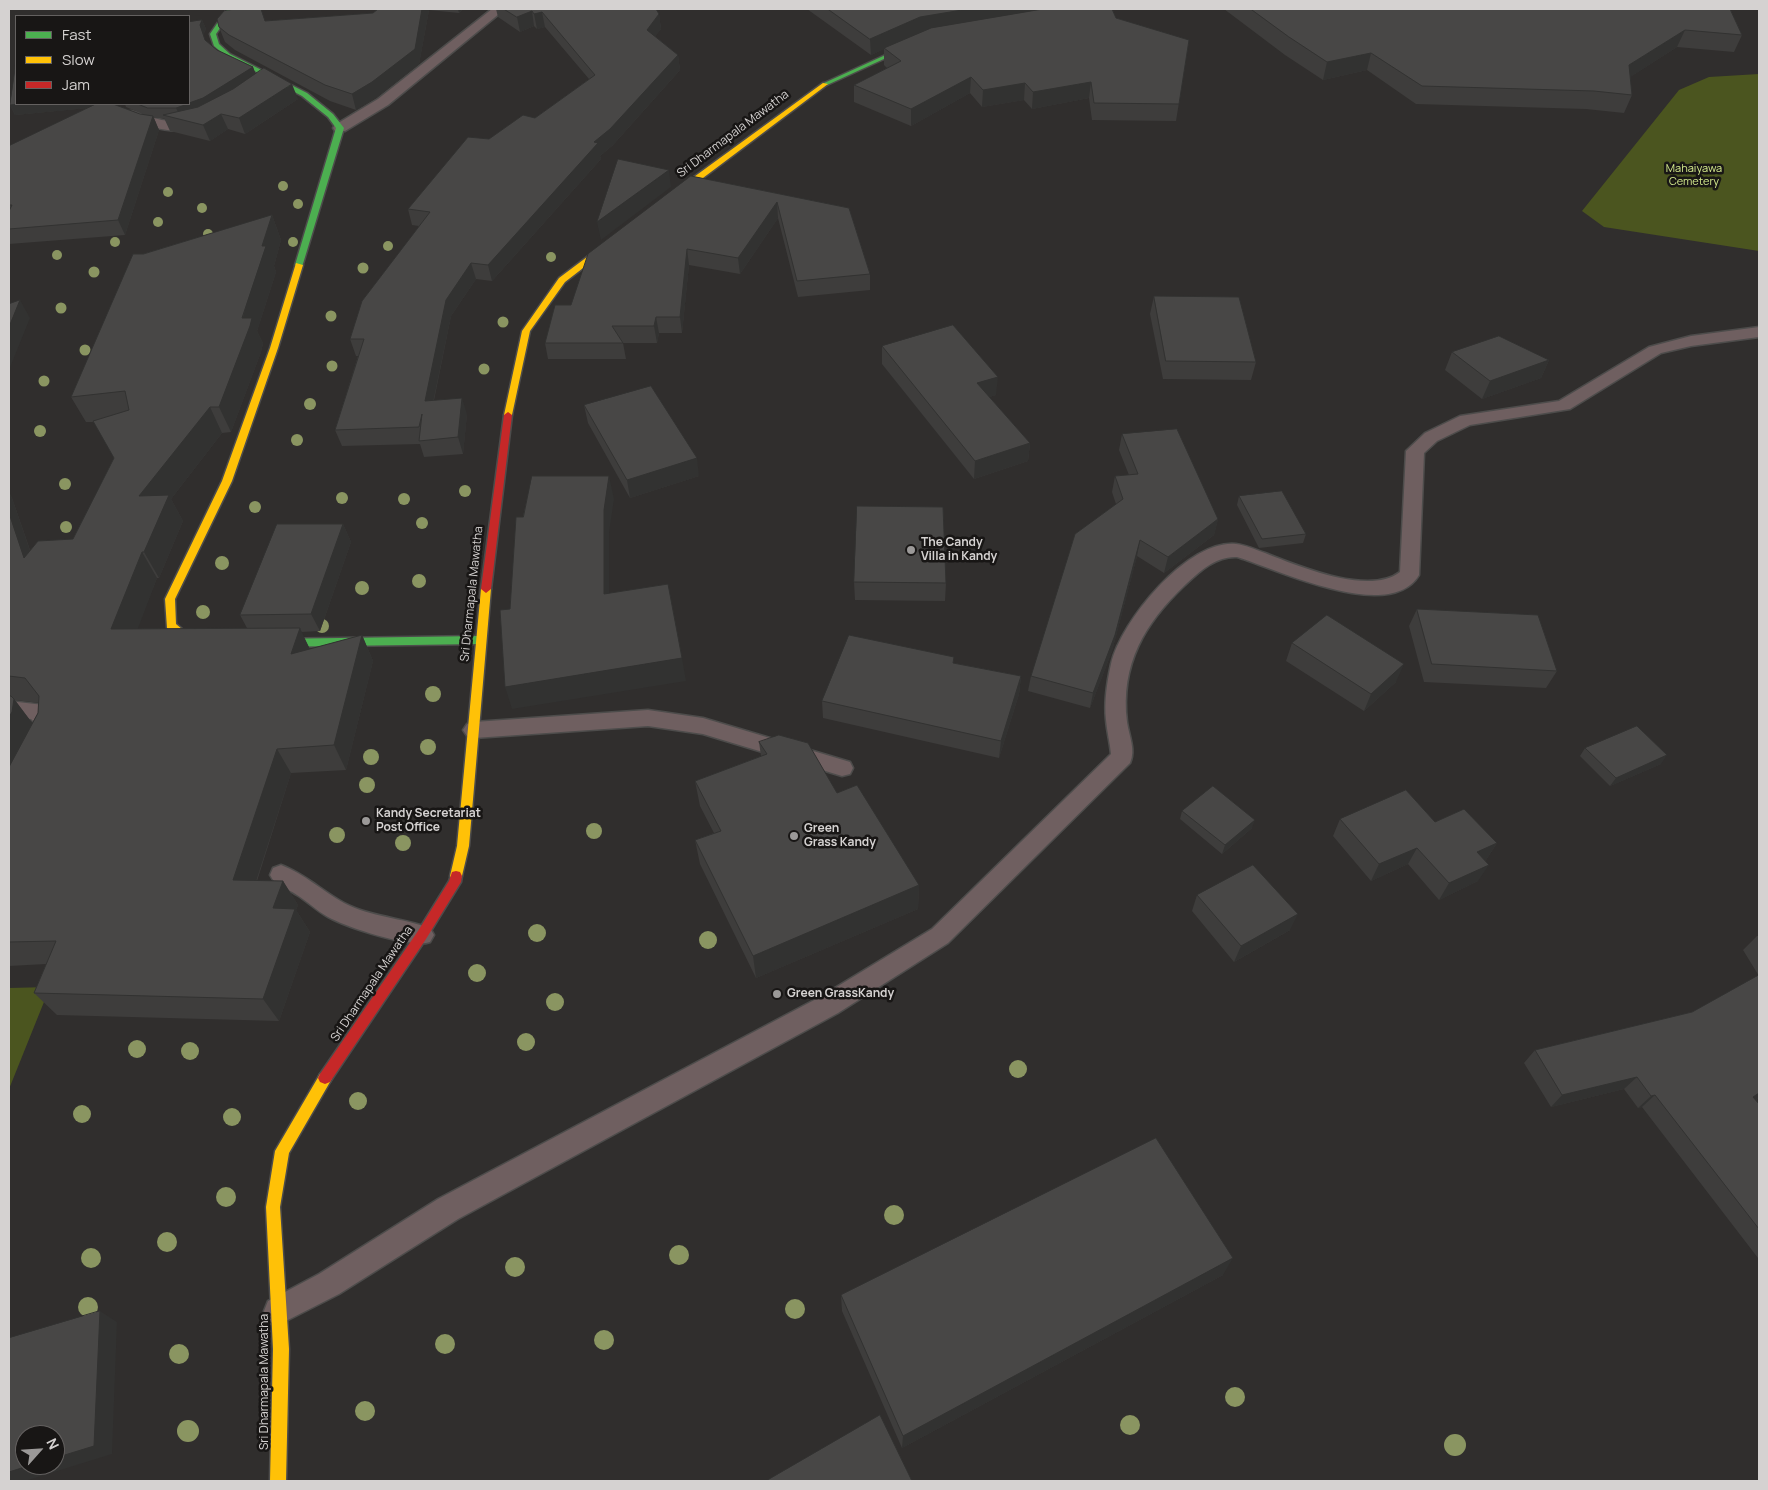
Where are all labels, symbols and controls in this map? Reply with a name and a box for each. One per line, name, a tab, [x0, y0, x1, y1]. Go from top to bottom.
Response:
legend	[15, 15, 190, 105]
text: Fast	[62, 24, 91, 45]
text: Slow	[62, 49, 95, 70]
text: Jam	[62, 74, 90, 95]
street label: Sri Dharmapala Mawatha	[674, 87, 792, 181]
park label: Mahaiyawa Cemetery	[1666, 162, 1722, 188]
street label: Sri Dharmapala Mawatha	[458, 526, 486, 662]
place label: The Candy Villa in Kandy	[921, 536, 997, 564]
marker: The Candy Villa in Kandy	[905, 544, 917, 556]
place label: Kandy Secretariat Post Office	[376, 807, 481, 835]
marker: Kandy Secretariat Post Office	[360, 815, 372, 827]
place label: Green Grass Kandy	[804, 822, 876, 850]
marker: Green Grass Kandy	[788, 830, 800, 842]
street label: Sri Dharmapala Mawatha	[328, 924, 416, 1044]
place label: Green GrassKandy	[787, 987, 894, 1001]
marker: Green GrassKandy	[771, 988, 783, 1000]
street label: Sri Dharmapala Mawatha	[258, 1314, 272, 1450]
north arrow	[15, 1425, 65, 1475]
text: N	[42, 1435, 64, 1452]

